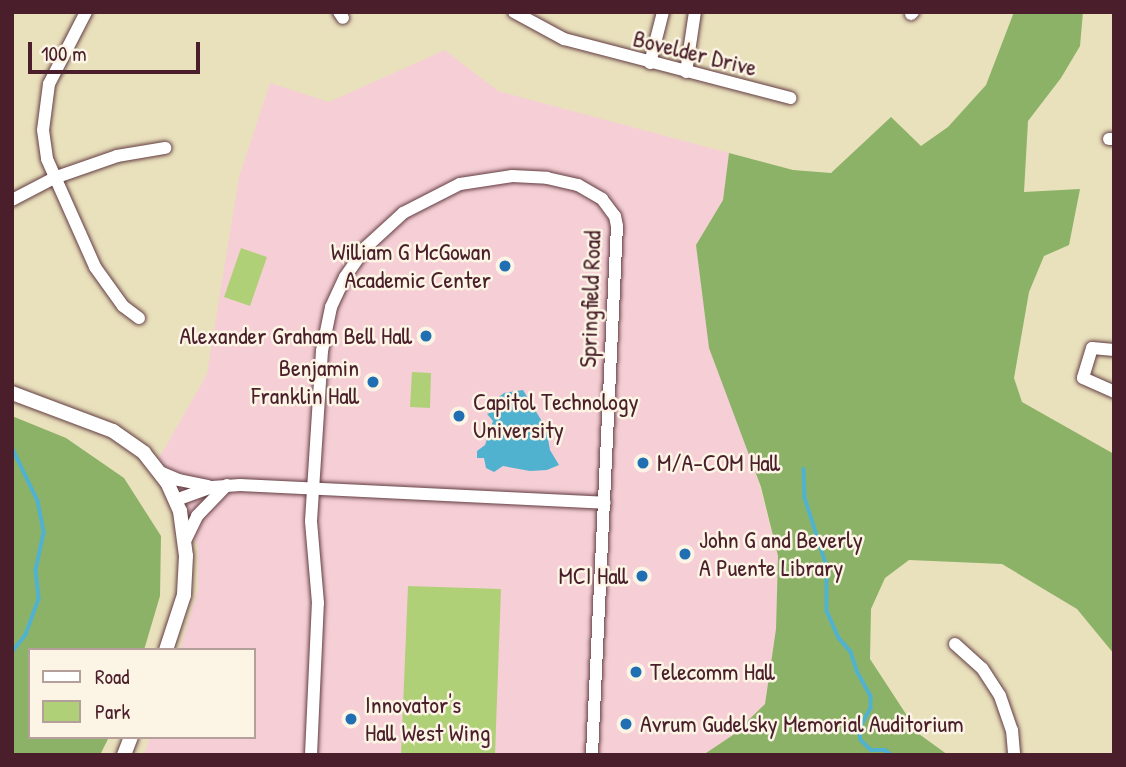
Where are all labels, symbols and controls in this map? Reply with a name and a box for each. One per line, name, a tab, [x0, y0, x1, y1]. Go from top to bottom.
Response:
street label: Bovelder Drive	[630, 24, 760, 82]
scale bar	[32, 28, 203, 72]
text: 100 m	[41, 39, 87, 68]
street label: Springfield Road	[573, 230, 607, 368]
place label: William G McGowan Academic Center	[331, 238, 491, 294]
marker: William G McGowan Academic Center	[497, 258, 513, 274]
place label: Alexander Graham Bell Hall	[180, 322, 412, 350]
marker: Alexander Graham Bell Hall	[418, 328, 434, 344]
place label: Benjamin Franklin Hall	[251, 354, 359, 410]
marker: Benjamin Franklin Hall	[365, 374, 381, 390]
place label: Capitol Technology University	[473, 388, 639, 444]
marker: Capitol Technology University	[451, 408, 467, 424]
place label: M/A-COM Hall	[657, 449, 780, 477]
marker: M/A-COM Hall	[635, 455, 651, 471]
place label: John G and Beverly A Puente Library	[699, 526, 863, 582]
marker: John G and Beverly A Puente Library	[677, 546, 693, 562]
place label: MCI Hall	[558, 562, 628, 590]
marker: MCI Hall	[634, 568, 650, 584]
legend	[28, 648, 256, 739]
place label: Telecomm Hall	[650, 658, 775, 686]
text: Road	[95, 662, 129, 691]
marker: Telecomm Hall	[628, 664, 644, 680]
place label: Innovator's Hall West Wing	[365, 691, 491, 747]
text: Park	[95, 697, 130, 726]
place label: Avrum Gudelsky Memorial Auditorium	[640, 710, 964, 738]
marker: Innovator's Hall West Wing	[343, 711, 359, 727]
marker: Avrum Gudelsky Memorial Auditorium	[618, 716, 634, 732]

